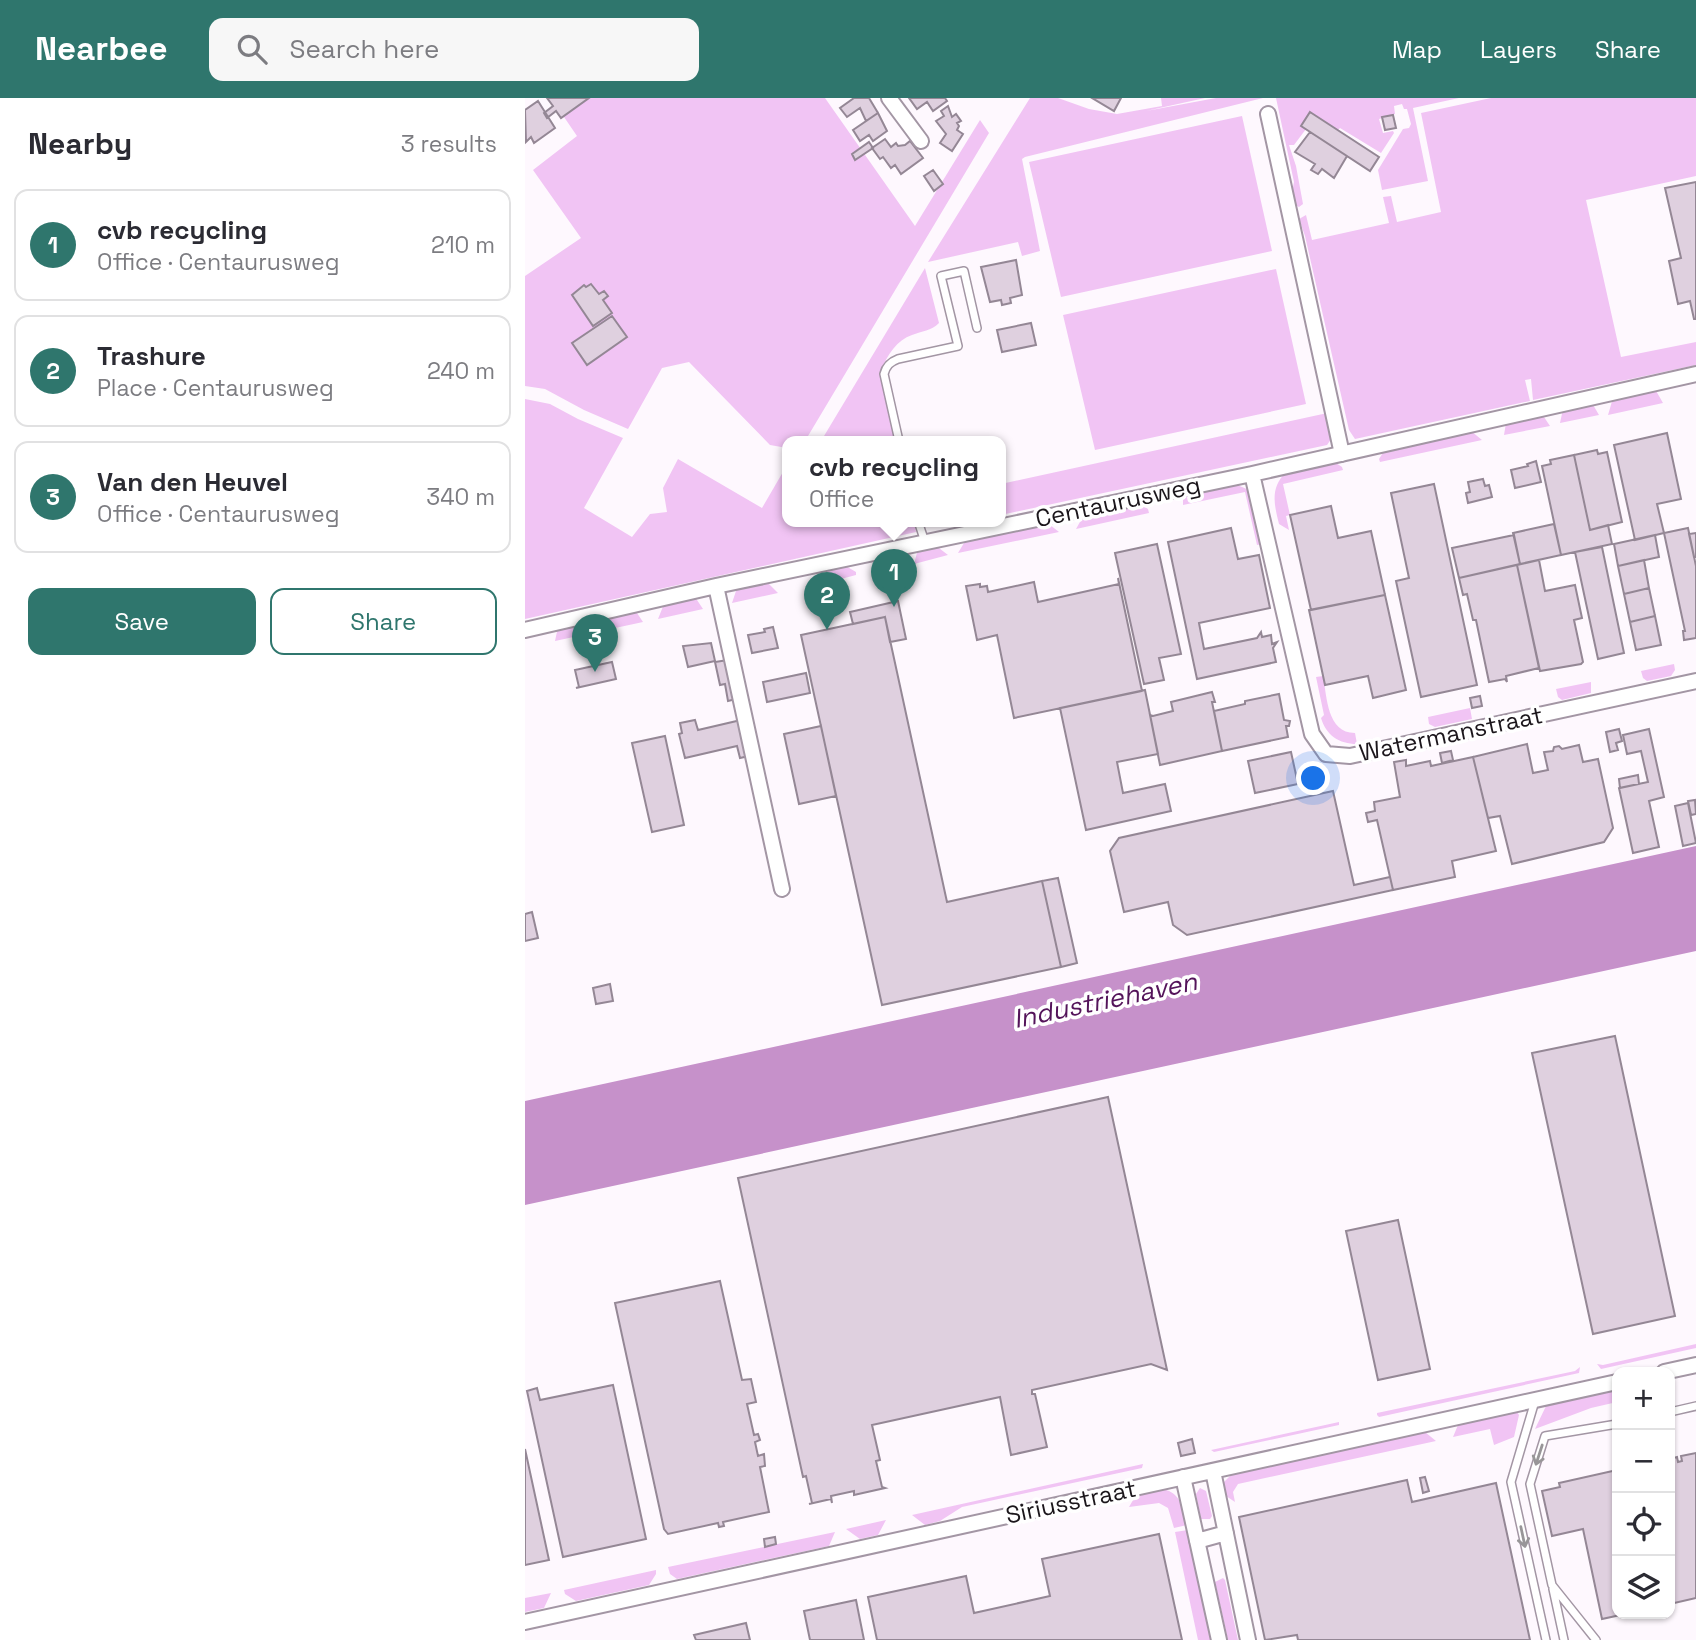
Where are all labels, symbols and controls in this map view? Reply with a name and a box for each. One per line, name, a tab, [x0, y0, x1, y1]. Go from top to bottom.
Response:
search box	[209, 18, 699, 81]
text: Nearbee	[35, 28, 167, 70]
icon: search	[233, 30, 271, 68]
text: Search here	[289, 32, 439, 66]
text: Map	[1392, 34, 1442, 65]
text: Layers	[1480, 34, 1557, 65]
text: Share	[1595, 34, 1661, 65]
text: Nearby	[28, 124, 132, 163]
text: 3 results	[401, 129, 497, 159]
text: cvb recycling	[97, 213, 267, 247]
text: 1	[48, 230, 58, 260]
text: 210 m	[431, 230, 495, 260]
text: Office · Centaurusweg	[97, 247, 339, 277]
text: Trashure	[97, 339, 206, 373]
text: 2	[46, 356, 60, 386]
text: 240 m	[427, 356, 495, 386]
text: Place · Centaurusweg	[97, 373, 334, 403]
popup	[782, 436, 1006, 527]
text: cvb recycling	[809, 450, 979, 484]
text: Van den Heuvel	[97, 465, 288, 499]
street label: Centaurusweg	[1033, 469, 1203, 534]
text: 3	[46, 482, 60, 512]
text: 340 m	[426, 482, 495, 512]
text: Office	[809, 484, 874, 514]
text: Office · Centaurusweg	[97, 499, 339, 529]
pin: 1	[871, 549, 917, 607]
pin: 2	[804, 572, 850, 630]
button: Save	[28, 588, 256, 655]
button: Share	[270, 588, 497, 655]
pin: 3	[572, 614, 618, 672]
street label: Watermanstraat	[1356, 699, 1545, 768]
your location	[1296, 761, 1330, 795]
water label: Industriehaven	[1010, 964, 1201, 1036]
map controls	[1612, 1367, 1675, 1619]
button: +	[1612, 1367, 1675, 1430]
button: −	[1612, 1430, 1675, 1493]
one-way arrow	[1532, 1444, 1545, 1466]
street label: Siriusstraat	[1003, 1473, 1139, 1530]
button: locate	[1612, 1493, 1675, 1556]
one-way arrow	[1517, 1525, 1531, 1548]
button: layers	[1612, 1556, 1675, 1619]

